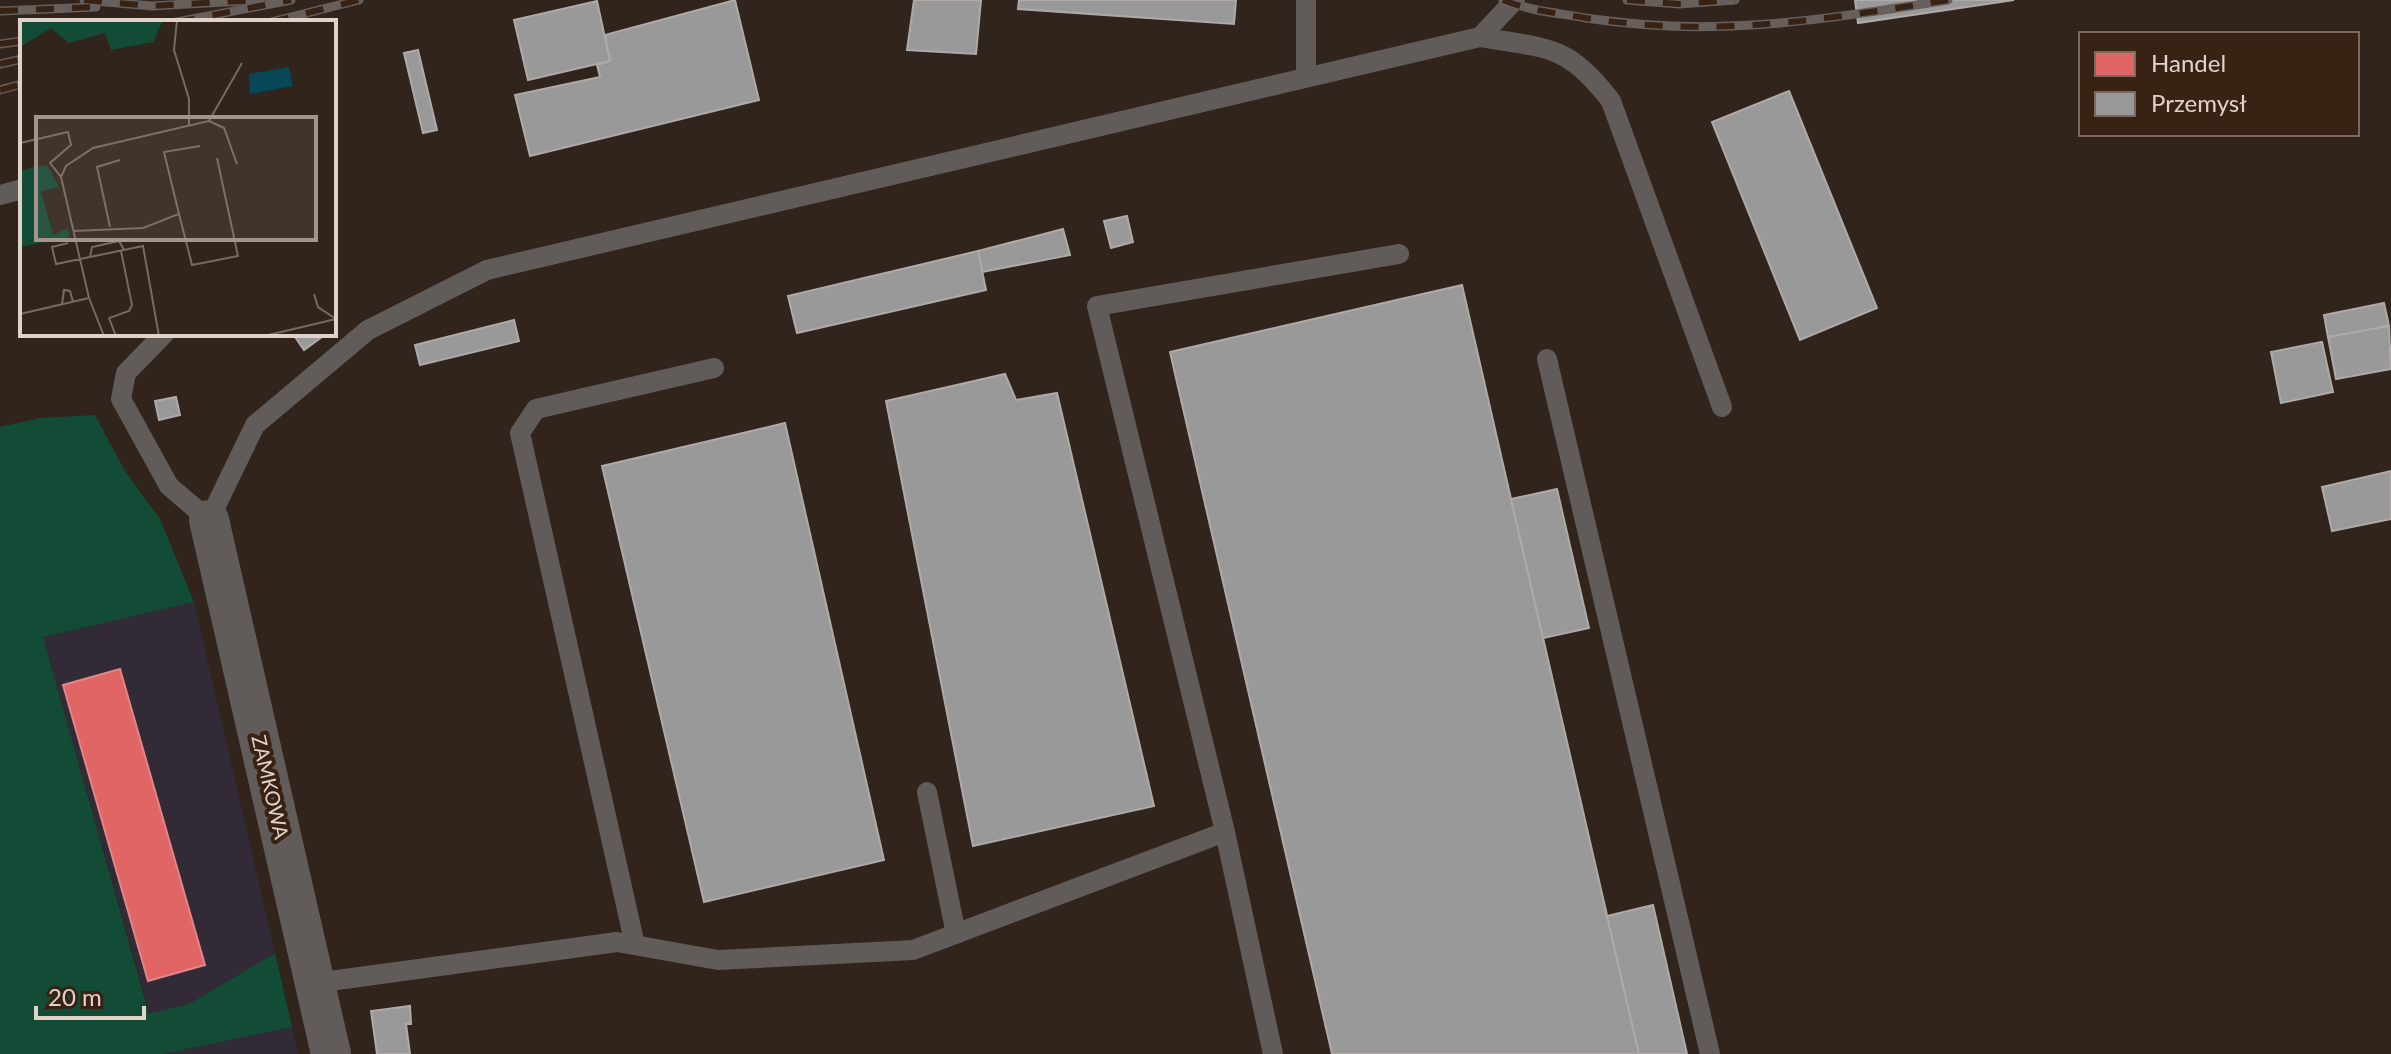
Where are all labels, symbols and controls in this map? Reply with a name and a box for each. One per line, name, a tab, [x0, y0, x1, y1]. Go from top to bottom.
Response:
inset map	[20, 20, 336, 336]
legend	[2079, 32, 2359, 136]
text: Handel	[2151, 48, 2226, 77]
text: Przemysł	[2151, 88, 2247, 117]
street label: ZAMKOWA	[247, 733, 295, 841]
scale bar	[36, 970, 144, 1020]
text: 20 m	[48, 982, 102, 1011]

